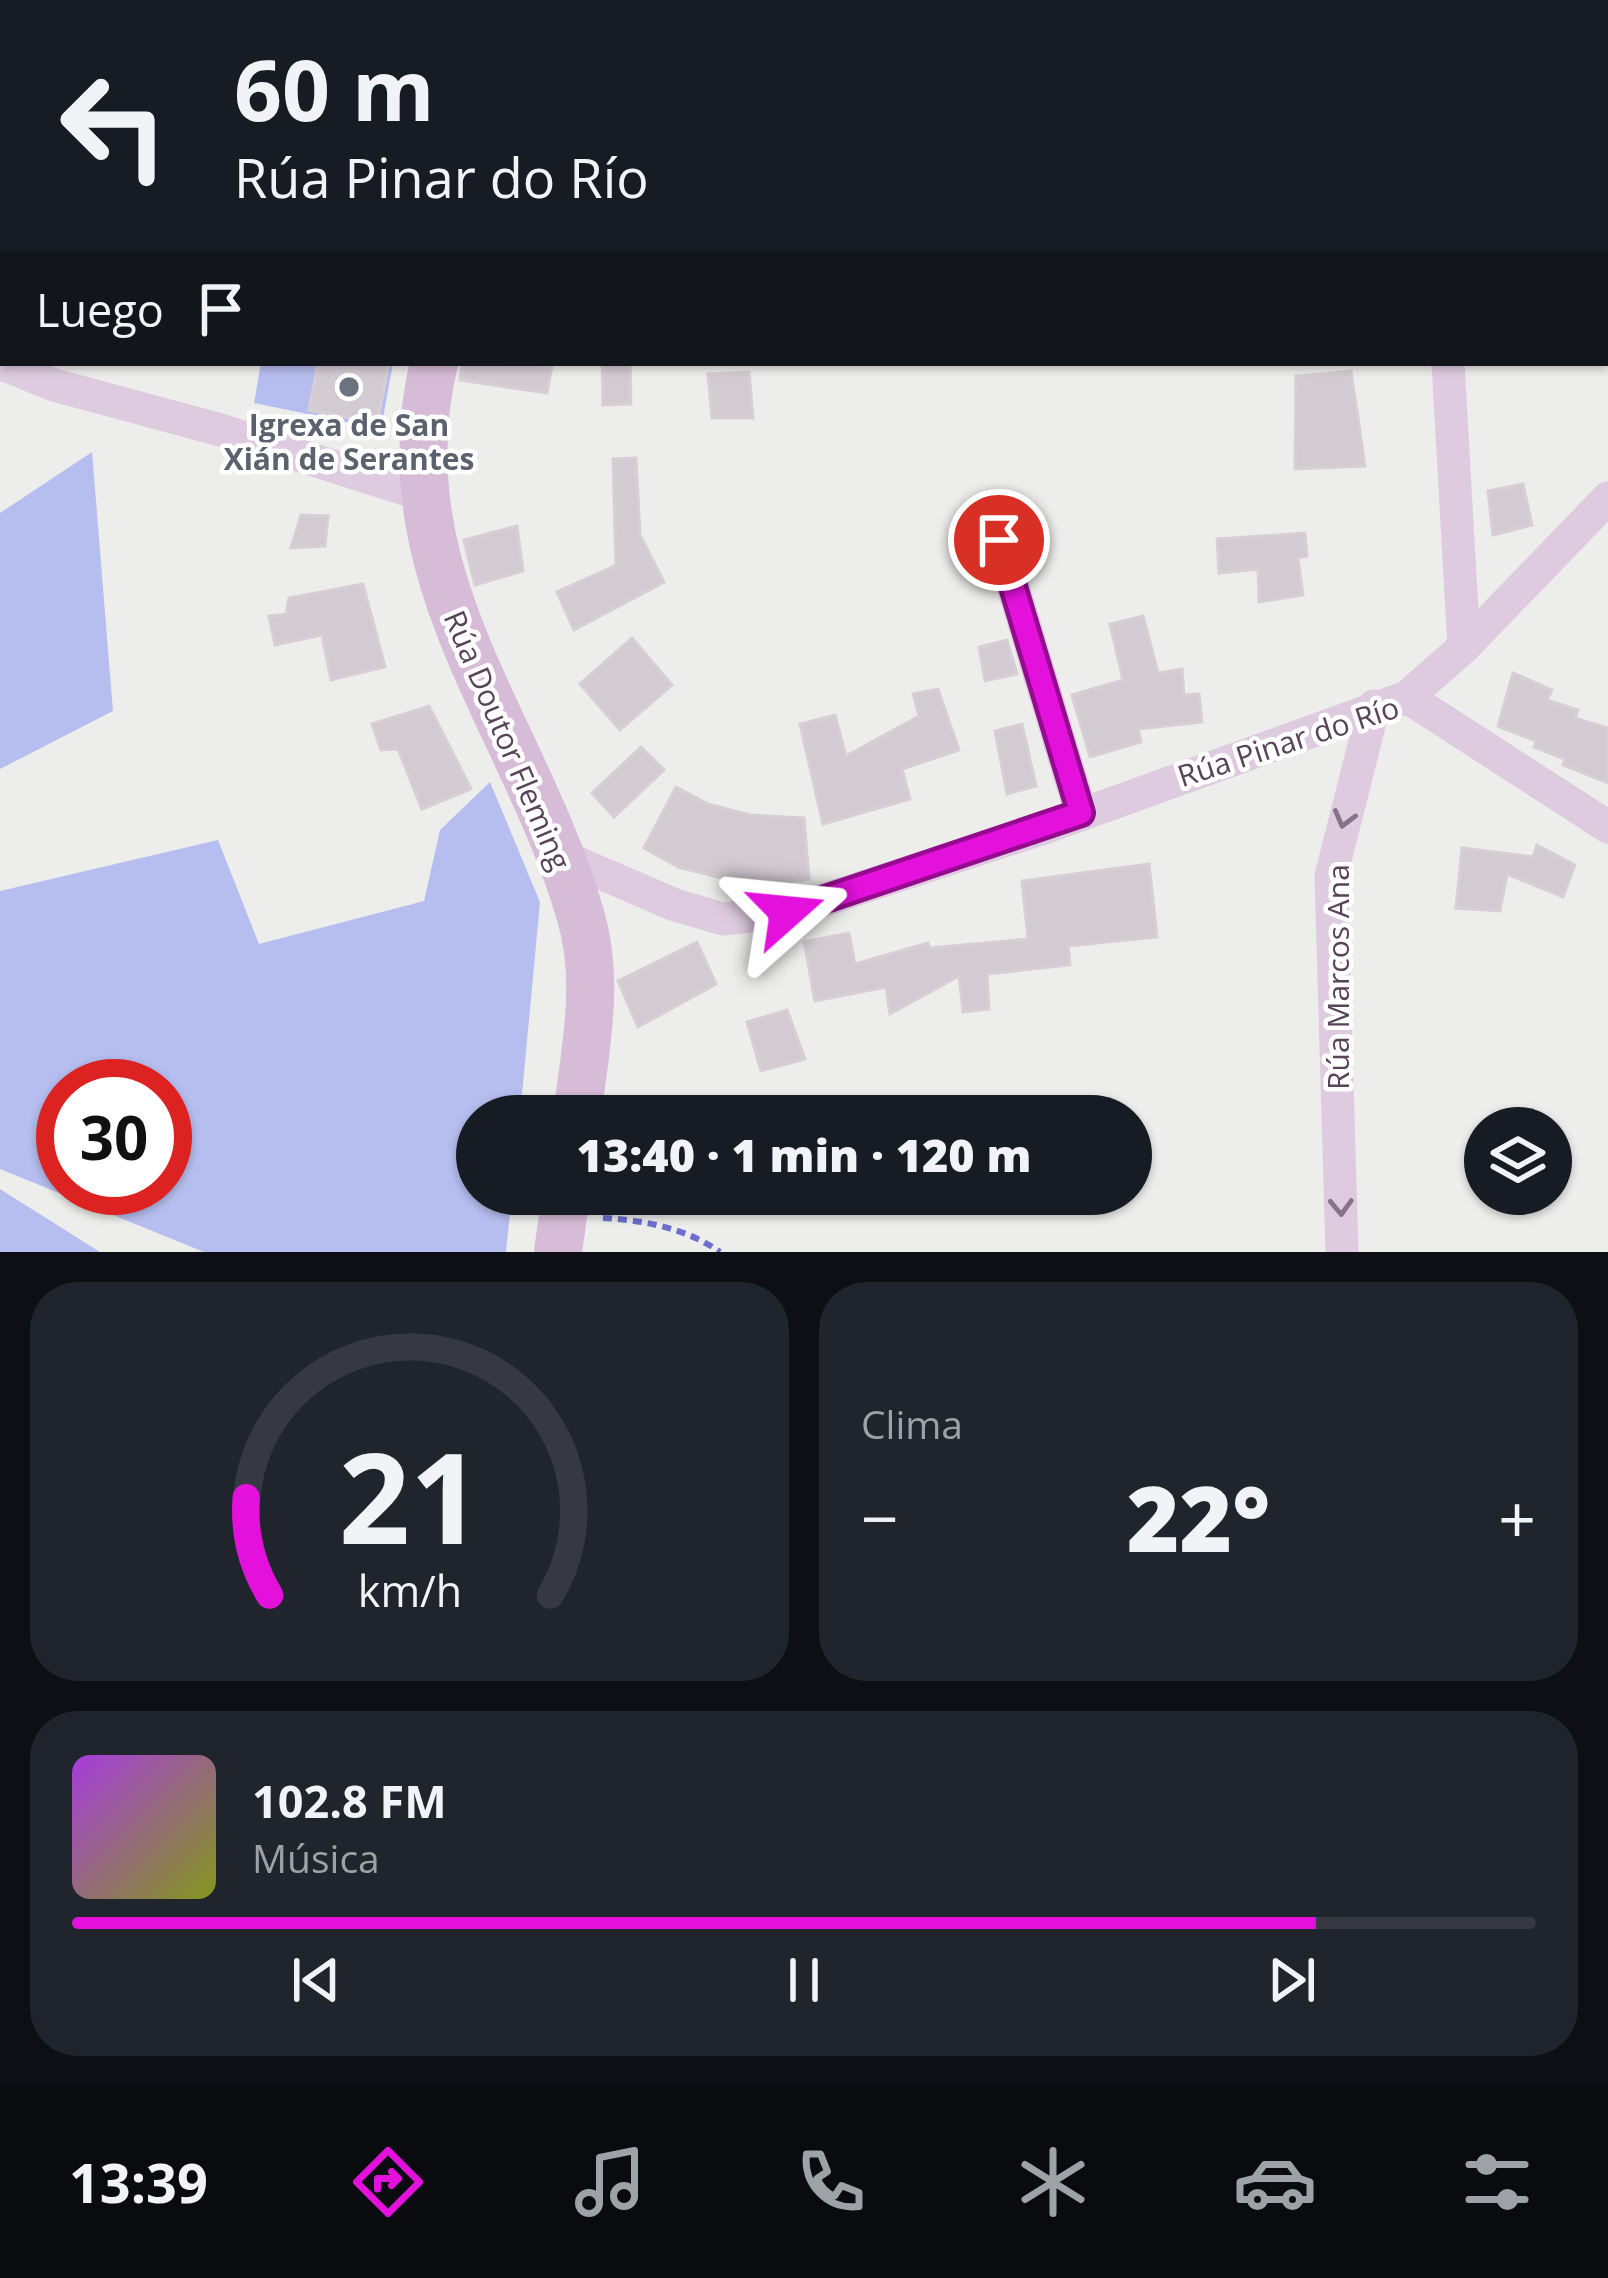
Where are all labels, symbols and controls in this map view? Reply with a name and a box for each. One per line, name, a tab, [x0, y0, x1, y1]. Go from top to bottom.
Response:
text: 60 m	[234, 31, 434, 146]
icon: left	[36, 48, 192, 204]
text: Rúa Pinar do Río	[234, 140, 649, 214]
icon: arrive	[188, 276, 254, 342]
text: Luego	[36, 279, 164, 340]
marker: Igrexa de San Xián de Serantes	[336, 374, 362, 400]
place label: Igrexa de San Xián de Serantes	[224, 404, 474, 479]
pin	[948, 489, 1050, 591]
icon: arrive	[966, 507, 1032, 573]
street label: Rúa Doutor Fleming	[435, 604, 581, 876]
street label: Rúa Pinar do Río	[1172, 686, 1404, 796]
one-way arrow	[1333, 808, 1358, 829]
position arrow	[724, 849, 850, 975]
street label: Rúa Marcos Ana	[1317, 864, 1358, 1090]
speed limit sign: 30	[36, 1059, 192, 1215]
map controls	[1464, 1107, 1572, 1215]
button: layers	[1464, 1107, 1572, 1215]
text: 13:40 · 1 min · 120 m	[577, 1124, 1031, 1185]
one-way arrow	[1327, 1198, 1353, 1217]
text: Clima	[861, 1397, 963, 1450]
text: 21	[338, 1411, 481, 1581]
text: 22°	[1127, 1456, 1270, 1578]
text: −	[861, 1472, 899, 1562]
text: +	[1498, 1472, 1536, 1562]
text: km/h	[357, 1560, 462, 1619]
text: 102.8 FM	[252, 1770, 447, 1831]
text: Música	[252, 1831, 380, 1884]
icon: previous	[283, 1947, 349, 2013]
icon: pause	[771, 1947, 837, 2013]
icon: next	[1259, 1947, 1325, 2013]
icon: directions	[346, 2140, 430, 2224]
icon: music	[568, 2140, 652, 2224]
icon: phone	[789, 2140, 873, 2224]
icon: climate	[1011, 2140, 1095, 2224]
icon: car	[1233, 2140, 1317, 2224]
icon: filters	[1455, 2140, 1539, 2224]
text: 13:39	[69, 2145, 208, 2219]

